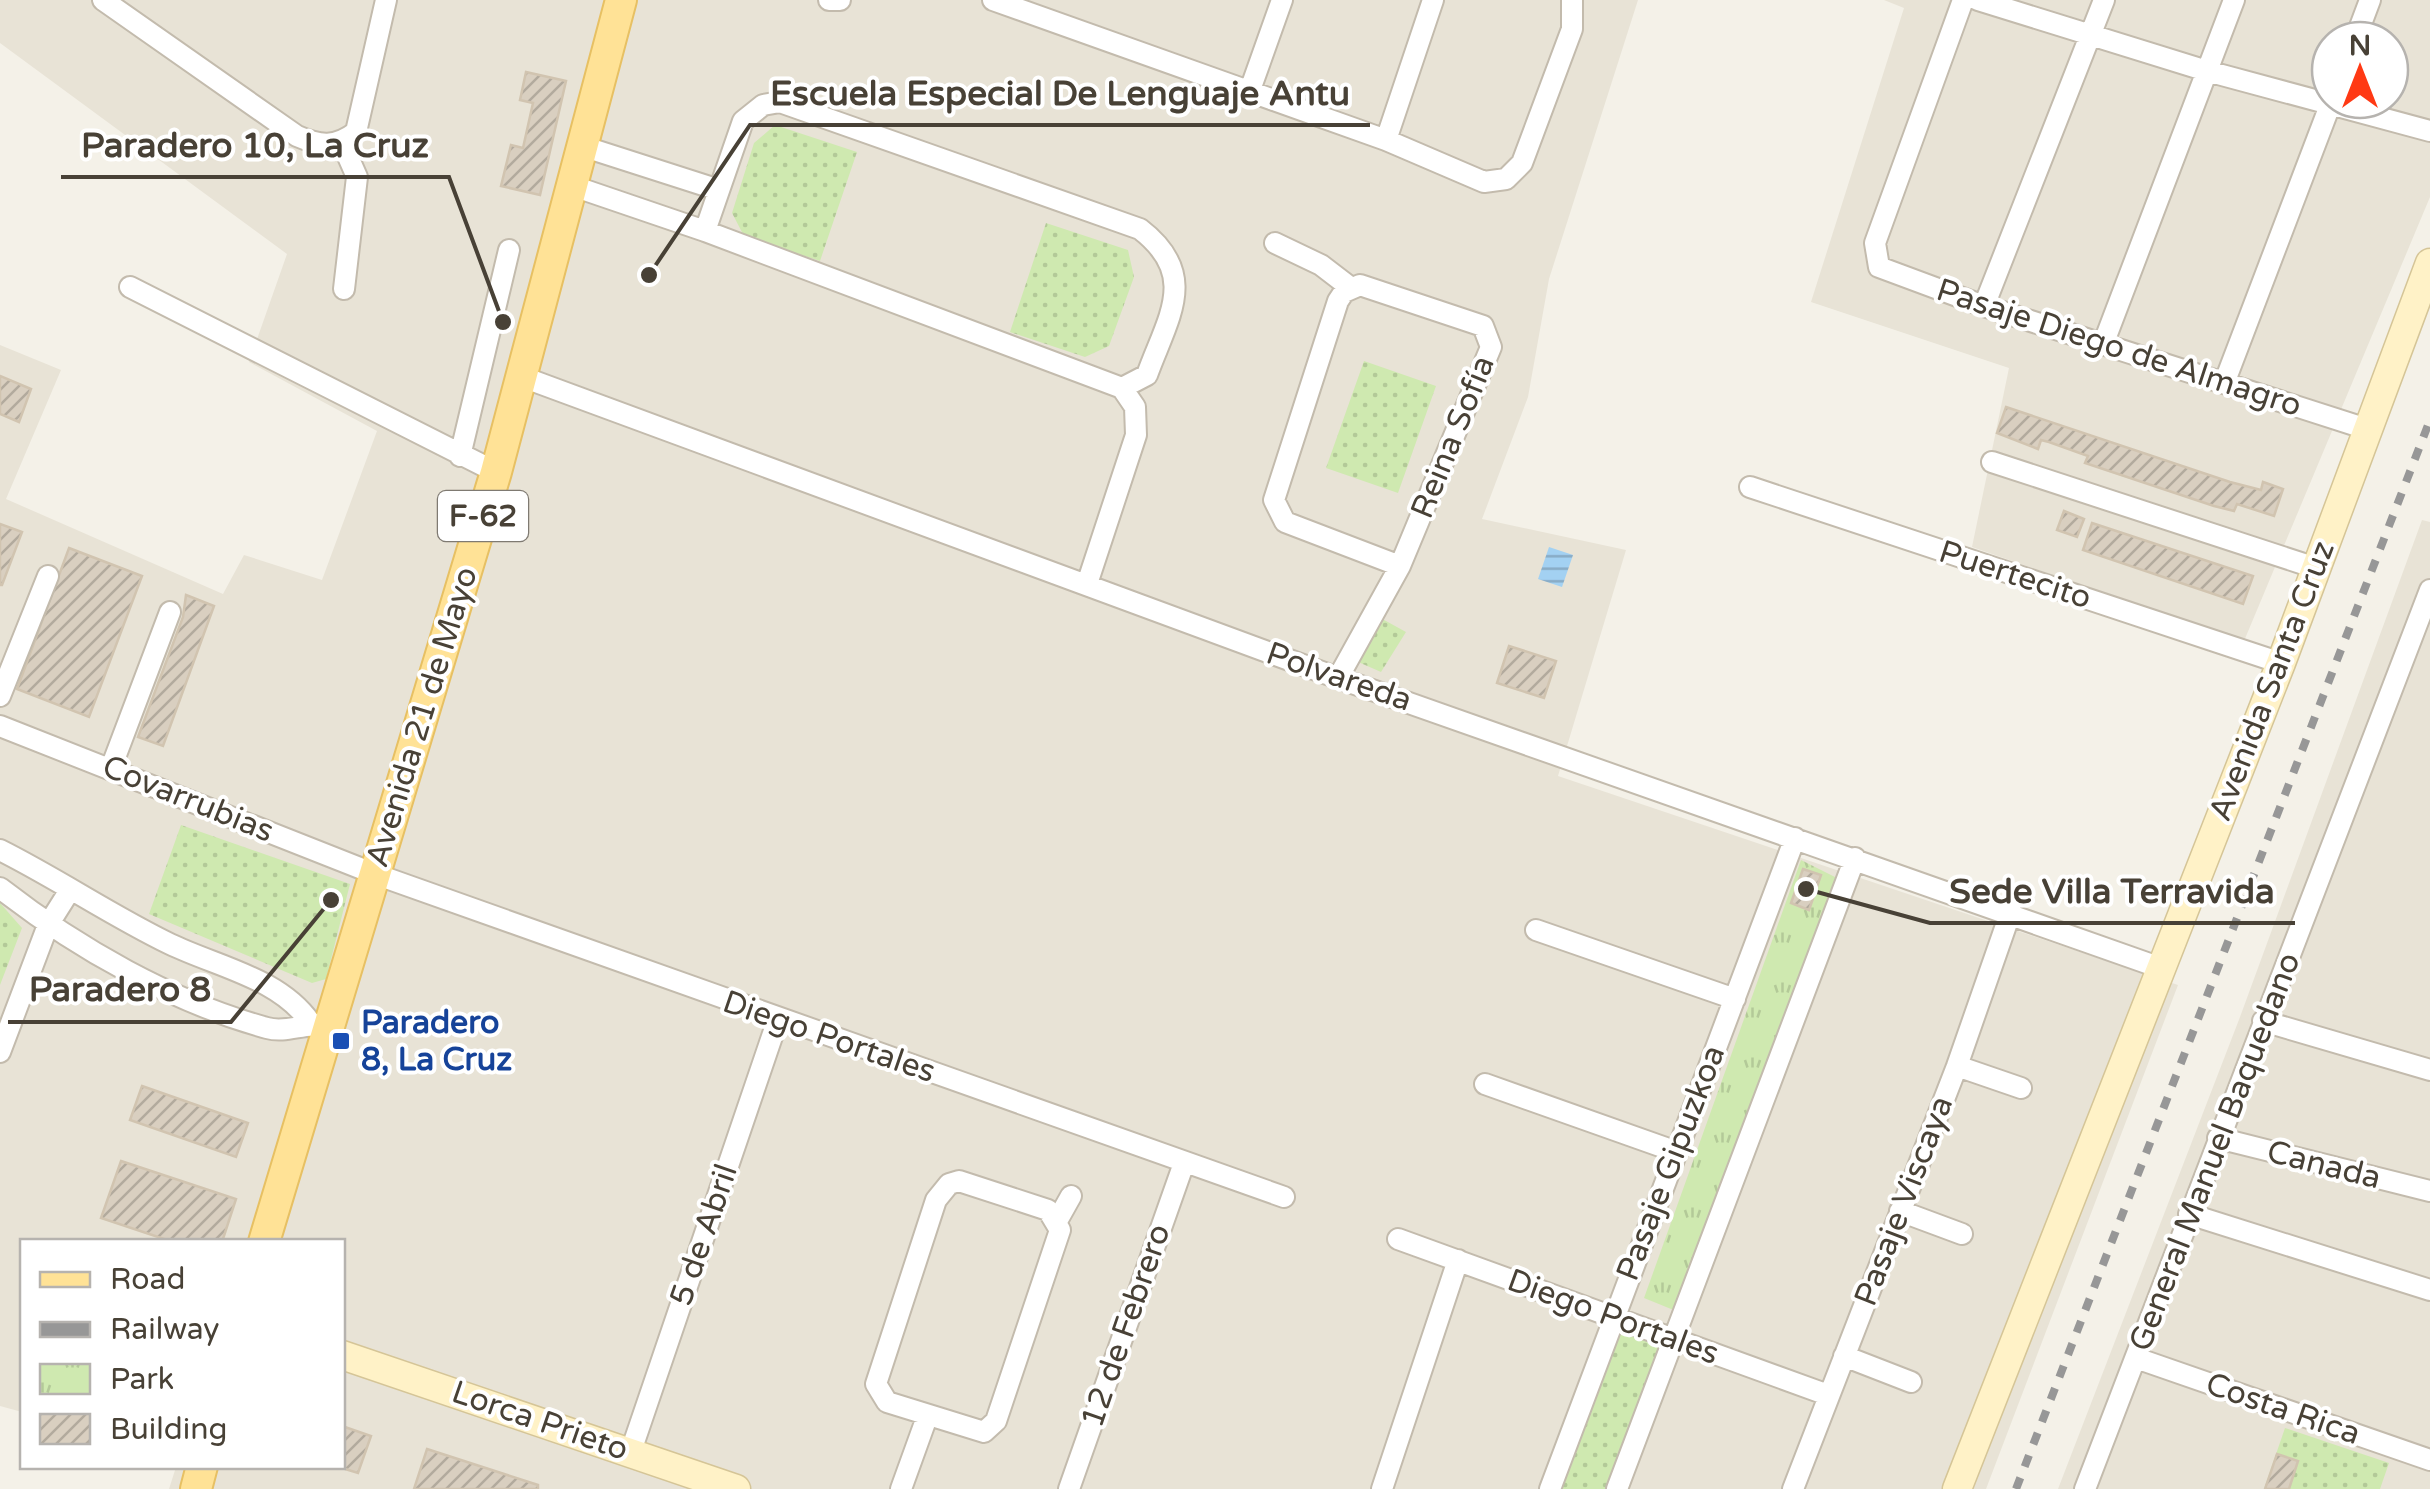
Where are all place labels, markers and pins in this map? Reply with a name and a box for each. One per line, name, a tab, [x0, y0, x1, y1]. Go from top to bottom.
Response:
callout: Escuela Especial De Lenguaje Antu	[750, 60, 1370, 125]
callout: Paradero 10, La Cruz	[61, 112, 449, 177]
callout: Sede Villa Terravida	[1930, 858, 2295, 923]
callout: Paradero 8	[8, 957, 231, 1022]
place label: Paradero 8, La Cruz	[361, 1004, 512, 1079]
marker: Paradero 8, La Cruz	[330, 1030, 352, 1052]

